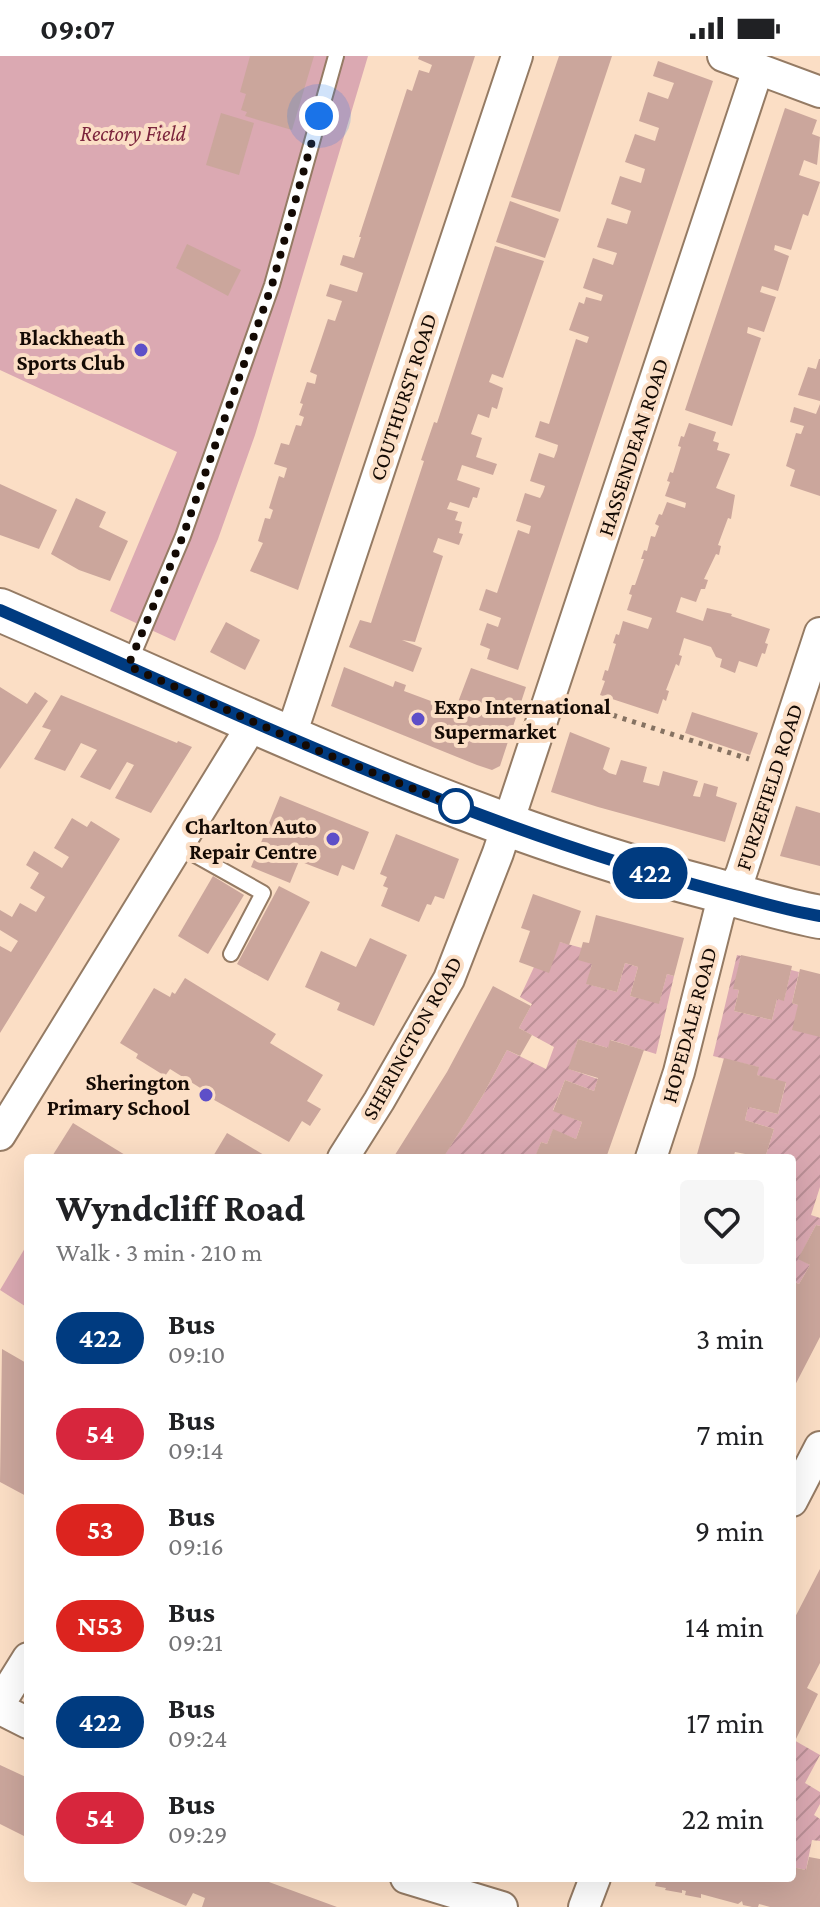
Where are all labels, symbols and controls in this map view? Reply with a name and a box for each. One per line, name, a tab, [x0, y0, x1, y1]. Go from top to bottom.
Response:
text: 09:07	[40, 12, 115, 45]
your location	[299, 96, 339, 136]
park label: Rectory Field	[80, 121, 187, 146]
street label: COUTHURST ROAD	[364, 310, 442, 484]
place label: Blackheath Sports Club	[17, 325, 125, 375]
marker: Blackheath Sports Club	[132, 341, 150, 359]
street label: HASSENDEAN ROAD	[592, 355, 674, 539]
place label: Expo International Supermarket	[434, 694, 611, 744]
street label: FURZEFIELD ROAD	[730, 701, 808, 873]
marker: Expo International Supermarket	[409, 710, 427, 728]
unlabelled marker	[439, 789, 473, 823]
place label: Charlton Auto Repair Centre	[185, 814, 317, 864]
marker: Charlton Auto Repair Centre	[324, 830, 342, 848]
line badge: 422	[604, 847, 696, 899]
text: 422	[629, 857, 671, 888]
street label: HOPEDALE ROAD	[656, 944, 722, 1106]
street label: SHERINGTON ROAD	[357, 952, 467, 1124]
place label: Sherington Primary School	[47, 1070, 191, 1120]
marker: Sherington Primary School	[197, 1086, 215, 1104]
button: heart	[680, 1180, 764, 1264]
text: Wyndcliff Road	[56, 1187, 305, 1229]
text: Walk · 3 min · 210 m	[56, 1238, 262, 1267]
text: Bus	[168, 1307, 215, 1340]
text: 422	[79, 1322, 121, 1353]
text: 3 min	[696, 1322, 764, 1355]
text: 09:10	[168, 1340, 225, 1369]
text: Bus	[168, 1403, 215, 1436]
text: 54	[86, 1418, 114, 1449]
text: 7 min	[696, 1418, 764, 1451]
text: 09:14	[168, 1436, 224, 1465]
text: Bus	[168, 1499, 215, 1532]
text: 53	[87, 1514, 113, 1545]
text: 9 min	[695, 1514, 764, 1547]
text: 09:16	[168, 1532, 224, 1561]
text: Bus	[168, 1595, 215, 1628]
text: N53	[77, 1610, 123, 1641]
text: 14 min	[685, 1610, 764, 1643]
text: 09:21	[168, 1628, 223, 1657]
text: Bus	[168, 1691, 215, 1724]
text: 422	[79, 1706, 121, 1737]
text: 17 min	[687, 1706, 764, 1739]
text: 09:24	[168, 1724, 228, 1753]
text: Bus	[168, 1787, 215, 1820]
text: 54	[86, 1802, 114, 1833]
text: 22 min	[682, 1802, 764, 1835]
text: 09:29	[168, 1820, 227, 1849]

